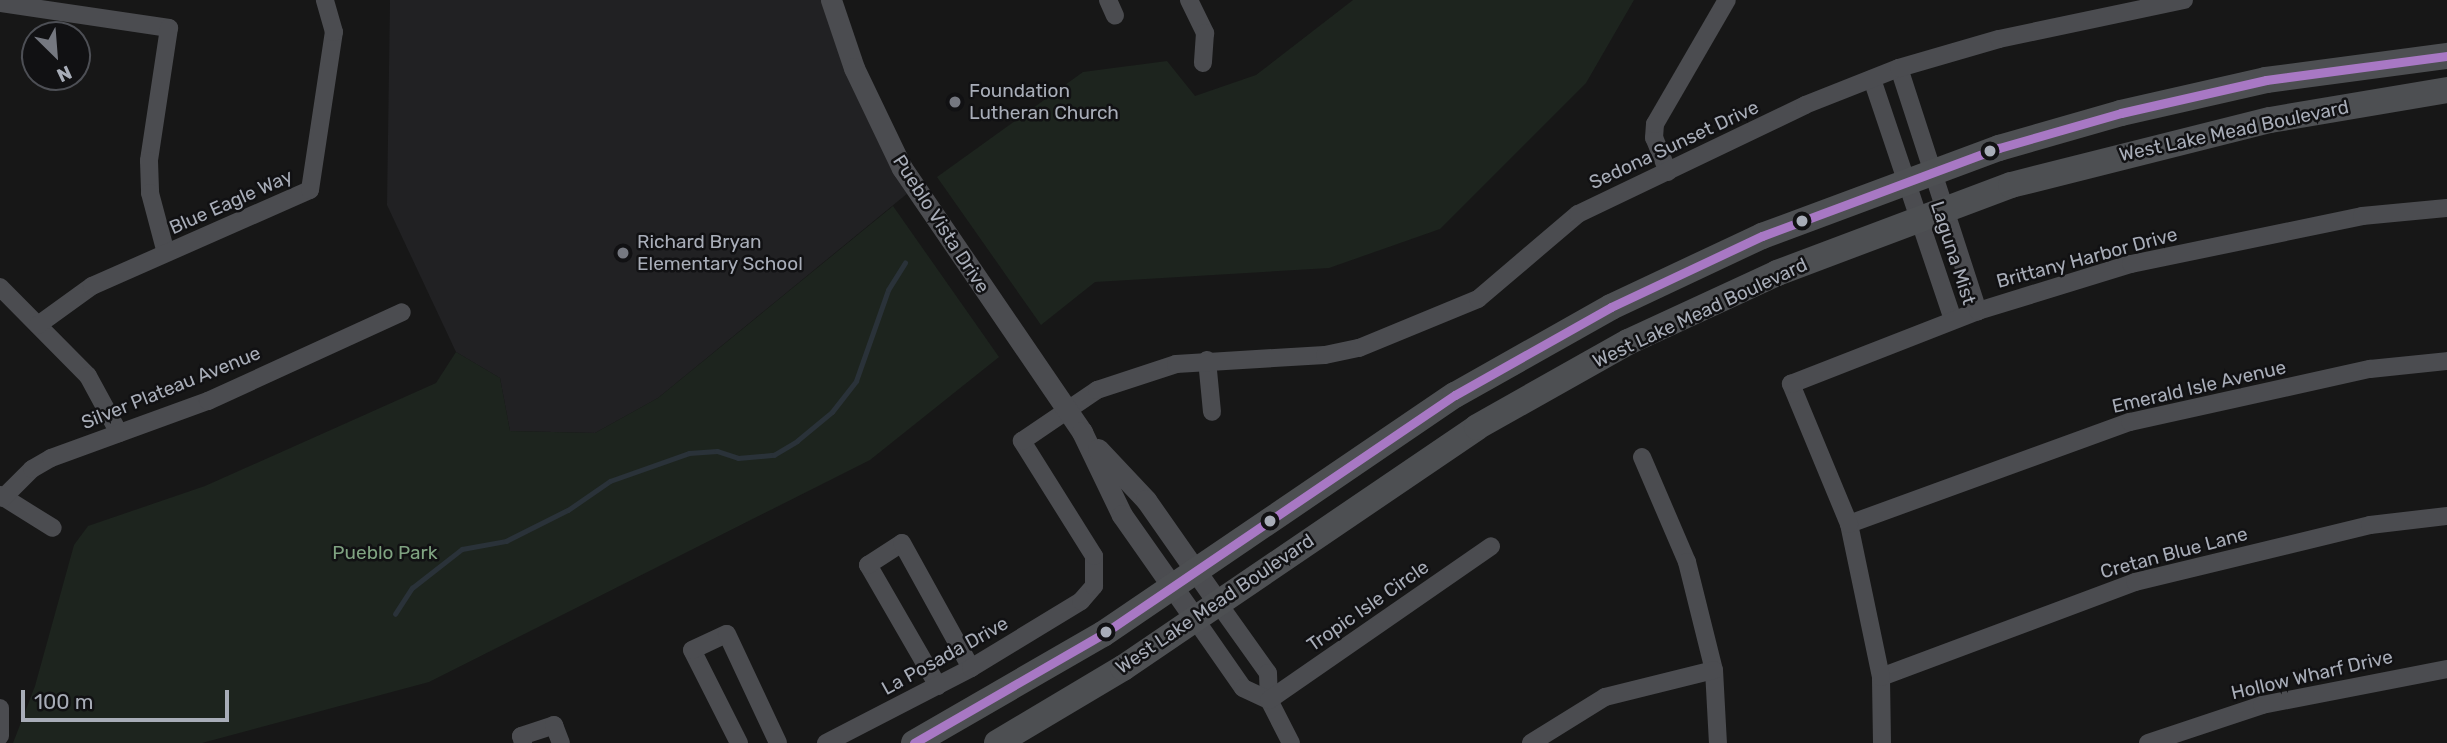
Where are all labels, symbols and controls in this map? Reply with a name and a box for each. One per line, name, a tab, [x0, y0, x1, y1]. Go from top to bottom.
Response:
north arrow	[21, 21, 91, 91]
text: N	[53, 60, 75, 87]
place label: Foundation Lutheran Church	[969, 80, 1119, 124]
marker: Foundation Lutheran Church	[947, 94, 963, 110]
street label: Sedona Sunset Drive	[1586, 96, 1762, 194]
street label: West Lake Mead Boulevard	[2117, 96, 2351, 166]
unlabelled marker	[1983, 144, 1997, 158]
street label: Pueblo Vista Drive	[888, 150, 994, 298]
street label: Blue Eagle Way	[166, 165, 296, 239]
street label: Laguna Mist	[1926, 198, 1980, 308]
unlabelled marker	[1795, 214, 1809, 228]
street label: Brittany Harbor Drive	[1994, 223, 2180, 293]
place label: Richard Bryan Elementary School	[637, 231, 803, 275]
marker: Richard Bryan Elementary School	[615, 245, 631, 261]
street label: West Lake Mead Boulevard	[1589, 253, 1811, 373]
street label: Silver Plateau Avenue	[78, 341, 264, 435]
street label: Emerald Isle Avenue	[2109, 356, 2289, 418]
unlabelled marker	[1263, 514, 1277, 528]
street label: Cretan Blue Lane	[2098, 522, 2250, 584]
street label: West Lake Mead Boulevard	[1112, 529, 1318, 679]
park label: Pueblo Park	[332, 542, 438, 564]
street label: Tropic Isle Circle	[1303, 556, 1433, 656]
street label: La Posada Drive	[878, 612, 1012, 700]
unlabelled marker	[1099, 625, 1113, 639]
street label: Hollow Wharf Drive	[2228, 645, 2396, 705]
scale bar	[24, 676, 233, 720]
text: 100 m	[34, 689, 93, 714]

